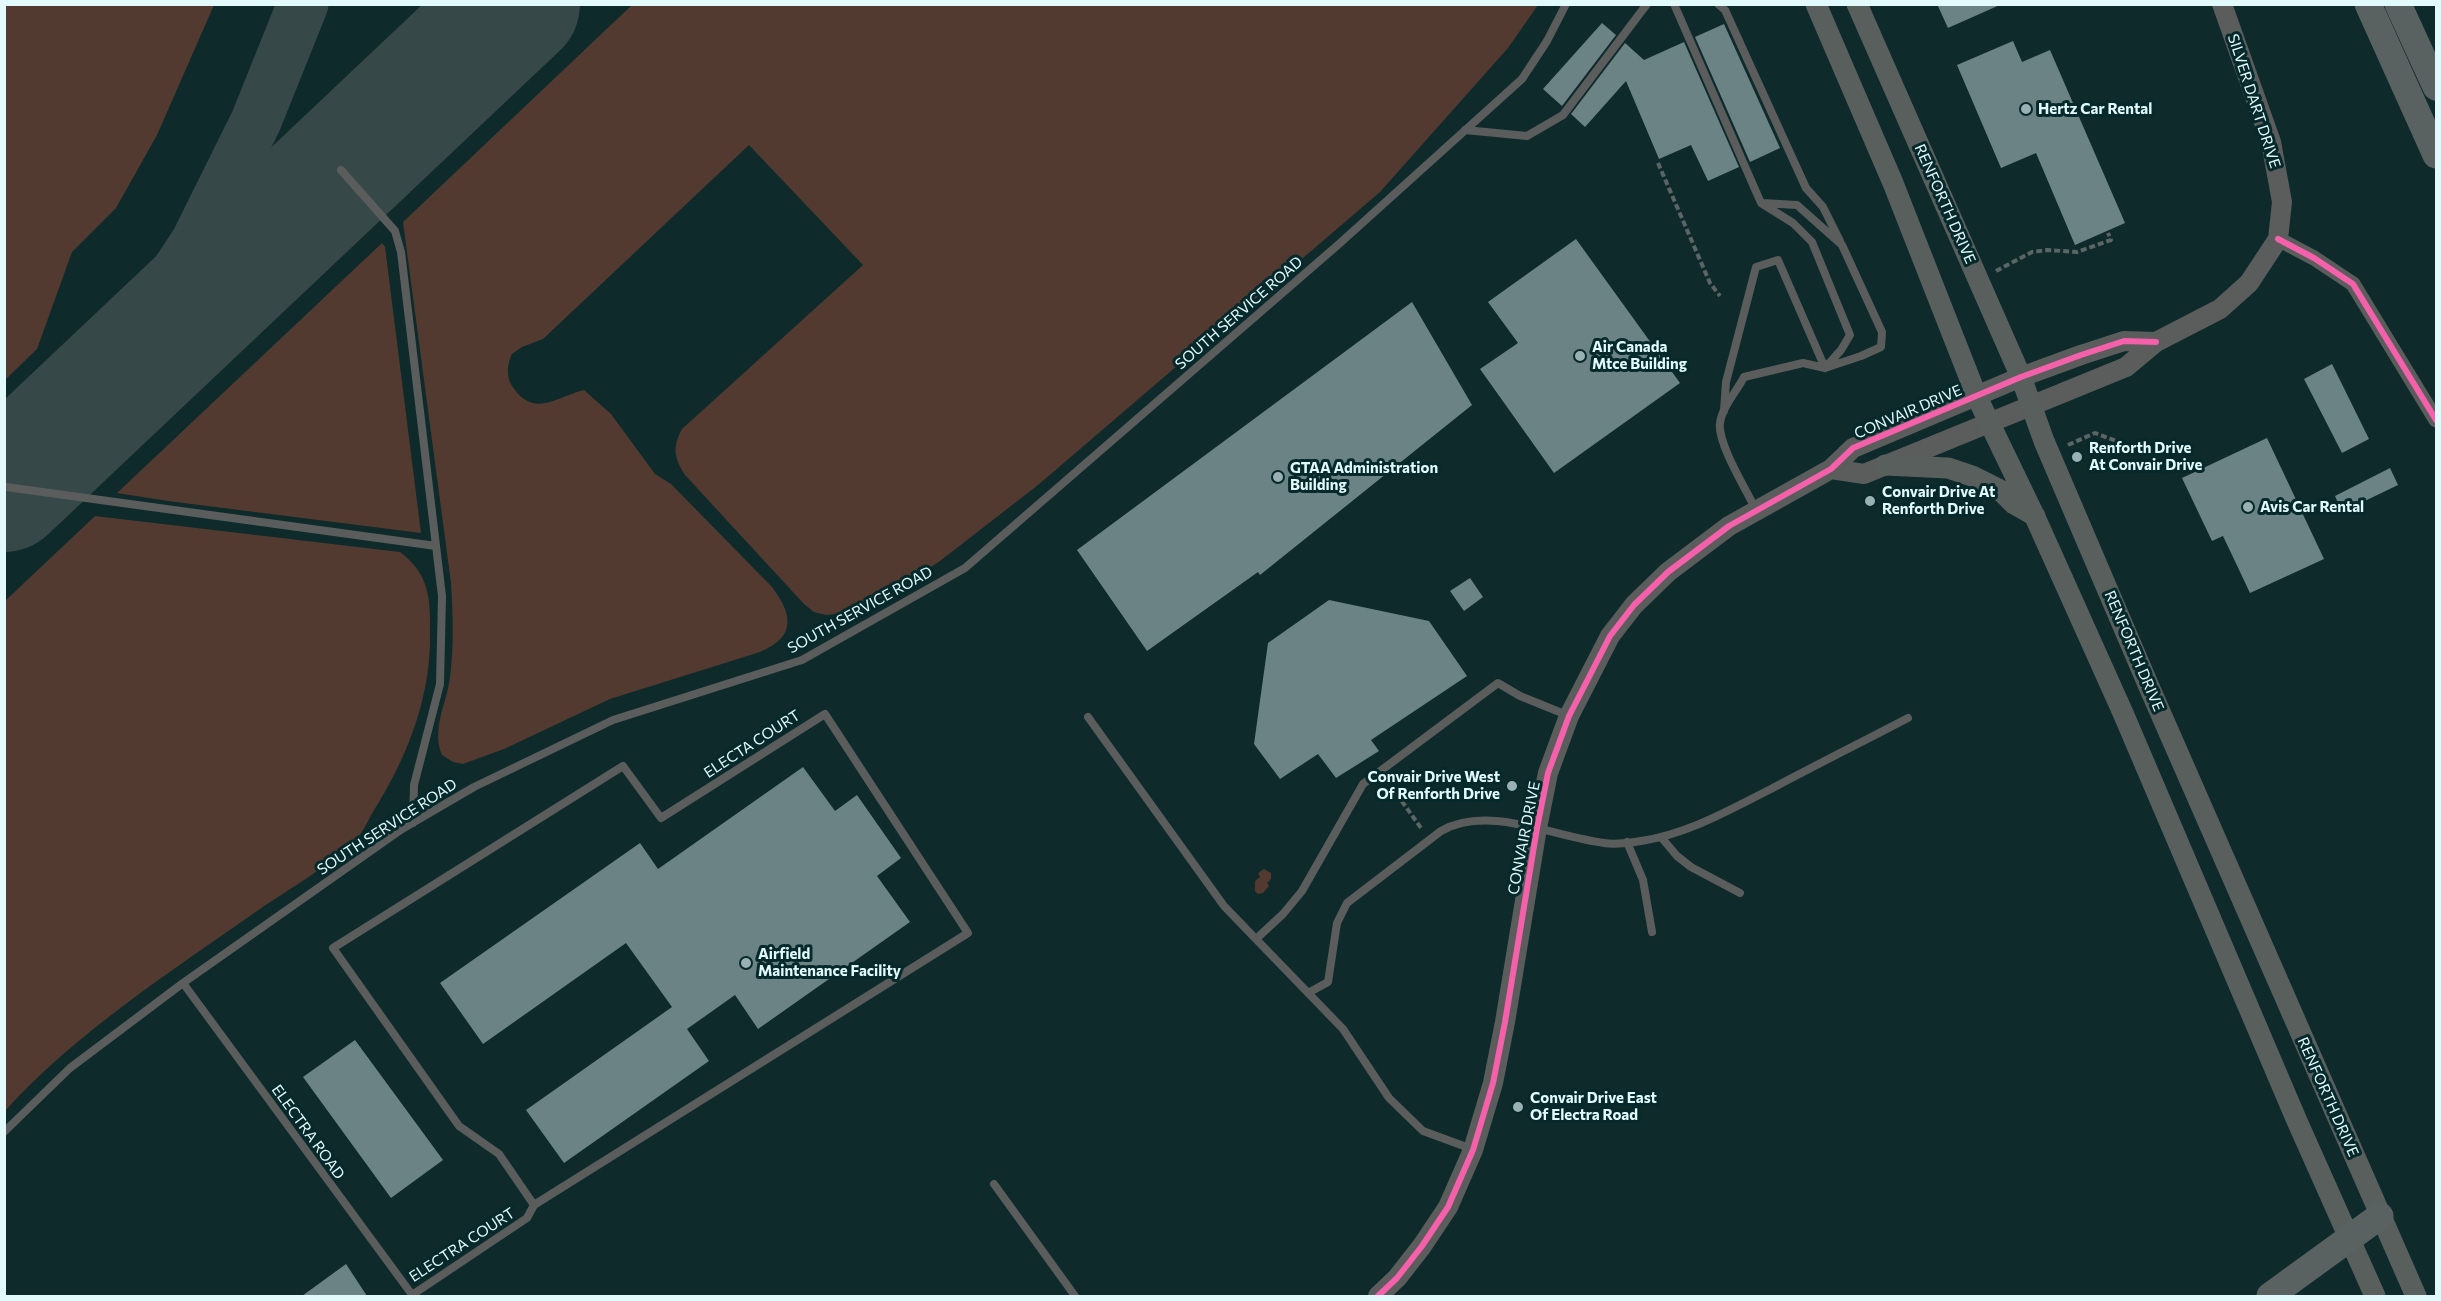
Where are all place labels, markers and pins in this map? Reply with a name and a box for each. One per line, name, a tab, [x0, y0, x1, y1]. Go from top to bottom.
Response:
place label: Hertz Car Rental	[2038, 100, 2152, 118]
marker: Hertz Car Rental	[2019, 102, 2033, 116]
place label: Air Canada Mtce Building	[1592, 338, 1687, 373]
marker: Air Canada Mtce Building	[1573, 349, 1587, 363]
place label: Renforth Drive At Convair Drive	[2089, 439, 2202, 474]
marker: Renforth Drive At Convair Drive	[2070, 450, 2084, 464]
place label: GTAA Administration Building	[1290, 459, 1438, 494]
marker: GTAA Administration Building	[1271, 470, 1285, 484]
place label: Convair Drive At Renforth Drive	[1882, 483, 1995, 518]
marker: Convair Drive At Renforth Drive	[1863, 494, 1877, 508]
place label: Avis Car Rental	[2260, 498, 2364, 516]
marker: Avis Car Rental	[2241, 500, 2255, 514]
place label: Convair Drive West Of Renforth Drive	[1367, 768, 1500, 803]
marker: Convair Drive West Of Renforth Drive	[1505, 779, 1519, 793]
place label: Airfield Maintenance Facility	[758, 945, 901, 980]
marker: Airfield Maintenance Facility	[739, 956, 753, 970]
place label: Convair Drive East Of Electra Road	[1530, 1089, 1657, 1124]
marker: Convair Drive East Of Electra Road	[1511, 1100, 1525, 1114]

